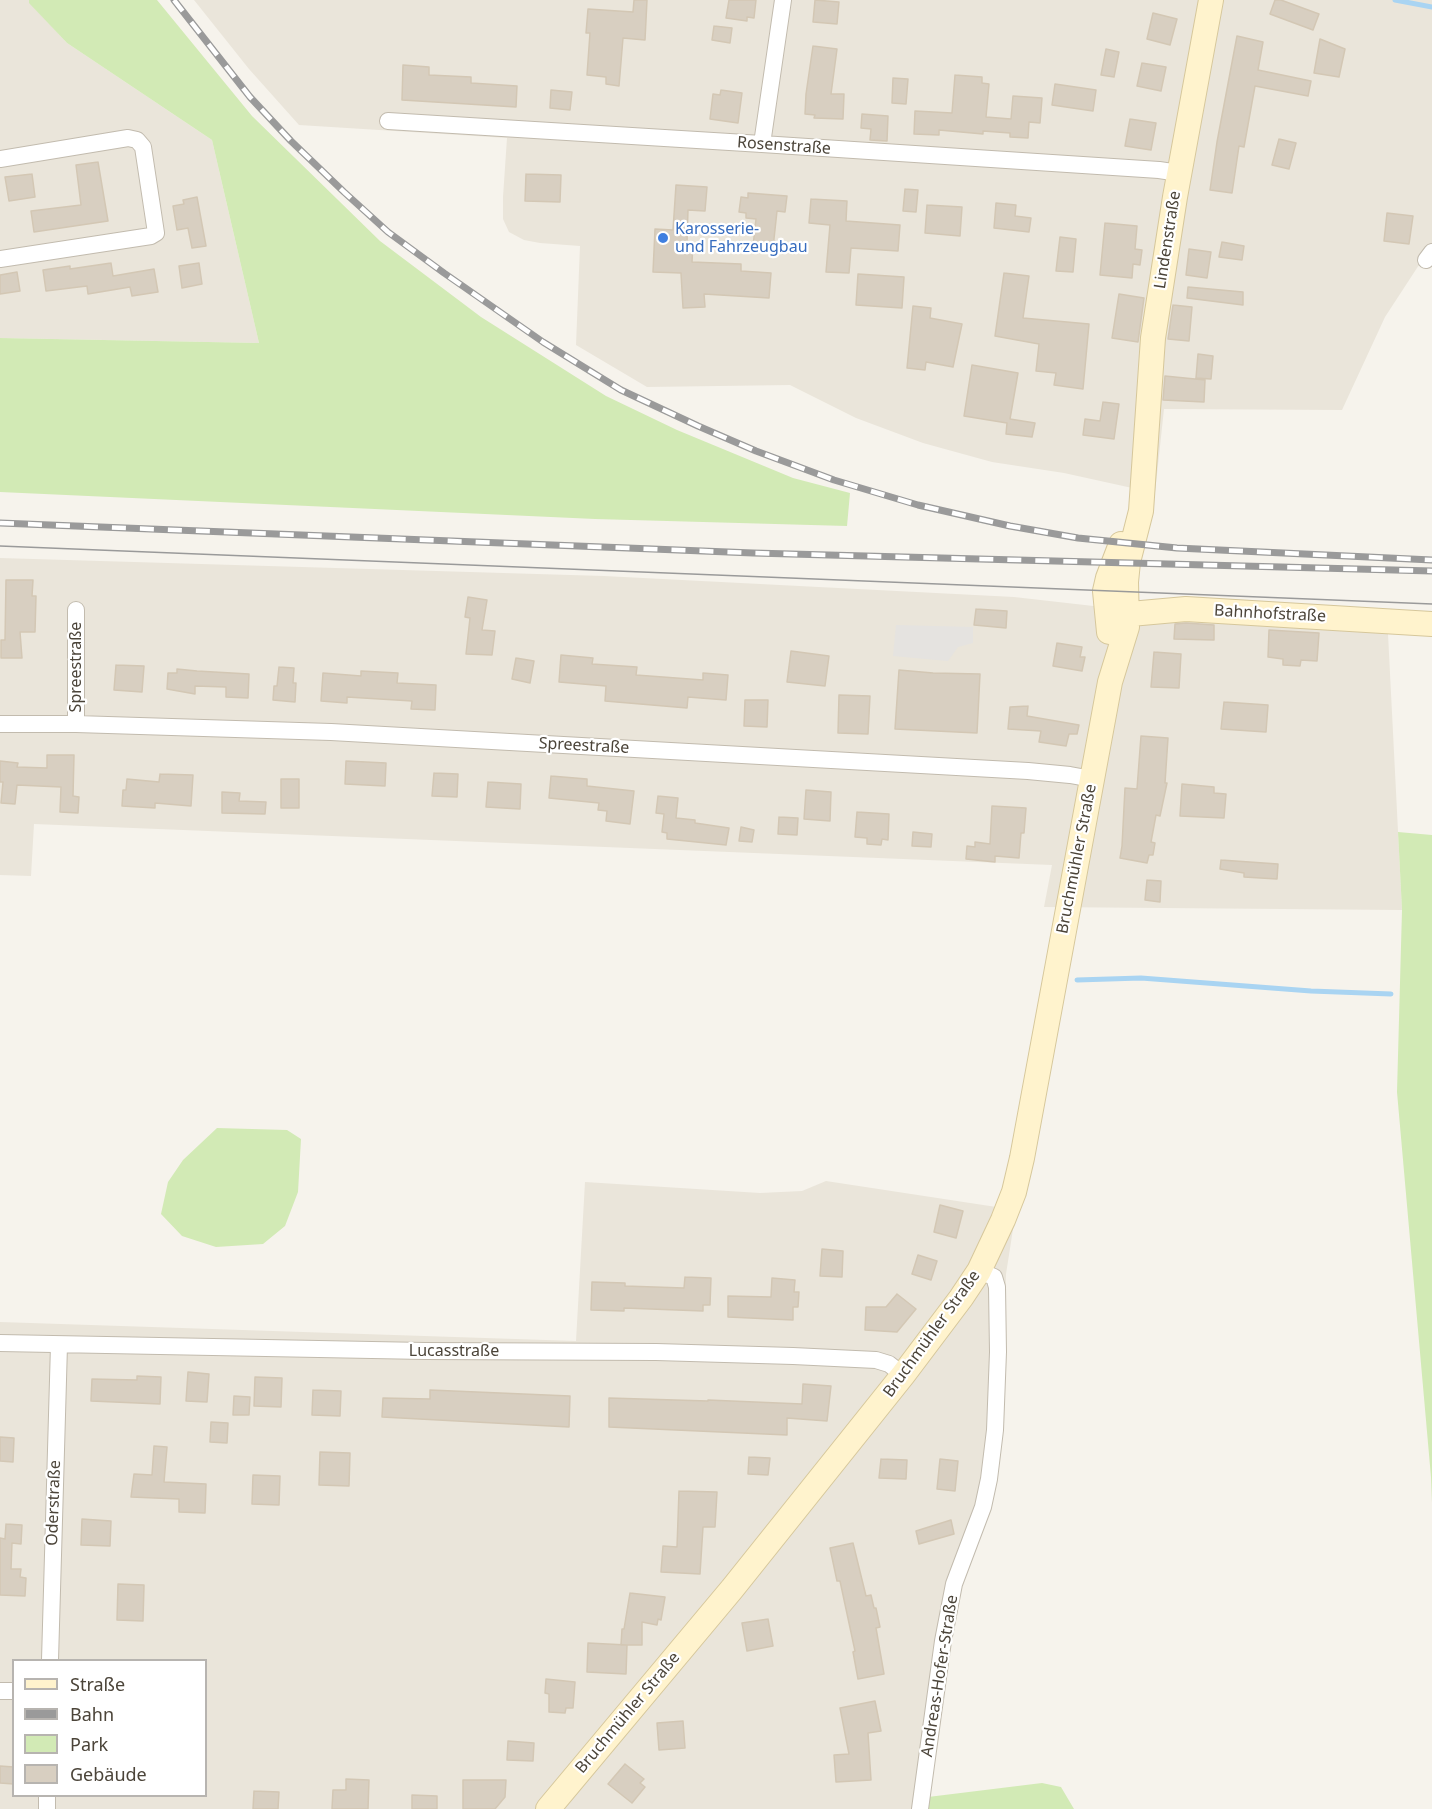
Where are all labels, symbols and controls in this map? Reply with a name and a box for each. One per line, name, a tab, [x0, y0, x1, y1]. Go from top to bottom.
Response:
street label: Rosenstraße	[736, 133, 832, 159]
street label: Lindenstraße	[1151, 190, 1185, 290]
place label: Karosserie- und Fahrzeugbau	[675, 219, 808, 257]
marker: Karosserie- und Fahrzeugbau	[656, 231, 670, 245]
street label: Bahnhofstraße	[1214, 601, 1326, 627]
street label: Spreestraße	[66, 622, 86, 712]
street label: Spreestraße	[538, 734, 630, 758]
street label: Bruchmühler Straße	[1053, 783, 1101, 935]
street label: Bruchmühler Straße	[880, 1267, 984, 1401]
street label: Lucasstraße	[409, 1341, 499, 1361]
street label: Oderstraße	[43, 1460, 65, 1546]
street label: Andreas-Hofer-Straße	[918, 1594, 962, 1758]
street label: Bruchmühler Straße	[572, 1649, 684, 1777]
legend	[12, 1659, 207, 1797]
text: Straße	[70, 1672, 125, 1696]
text: Bahn	[70, 1702, 114, 1726]
text: Park	[70, 1732, 108, 1756]
text: Gebäude	[70, 1762, 147, 1786]

